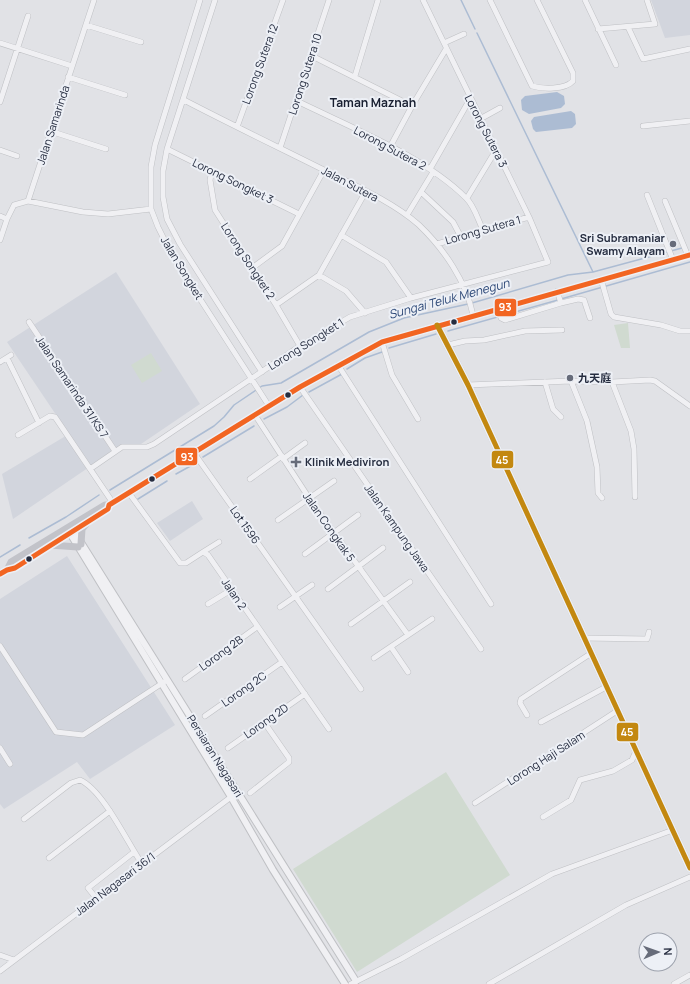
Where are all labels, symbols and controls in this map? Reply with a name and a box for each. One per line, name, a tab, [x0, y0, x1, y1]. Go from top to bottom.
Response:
street label: Lorong Sutera 12	[238, 22, 281, 106]
street label: Lorong Sutera 10	[284, 31, 325, 116]
street label: Jalan Samarinda	[33, 83, 72, 166]
street label: Lorong Sutera 3	[462, 92, 511, 170]
district label: Taman Maznah	[330, 94, 416, 111]
street label: Lorong Sutera 2	[351, 122, 429, 173]
street label: Lorong Songket 3	[190, 154, 276, 207]
street label: Jalan Sutera	[319, 162, 381, 205]
street label: Lorong Sutera 1	[443, 212, 522, 247]
street label: Lorong Songket 2	[218, 219, 279, 302]
place label: Sri Subramaniar Swamy Alayam	[580, 230, 666, 258]
street label: Jalan Songket	[158, 233, 207, 302]
marker: Sri Subramaniar Swamy Alayam	[668, 239, 678, 249]
water label: Sungai Teluk Menegun	[387, 274, 512, 323]
line badge: 93	[494, 298, 517, 317]
text: 93	[498, 299, 512, 314]
street label: Lorong Songket 1	[265, 314, 346, 373]
unlabelled marker	[449, 317, 459, 327]
street label: Jalan Samarinda 31/KS 7	[33, 333, 112, 441]
place label: 九天庭	[578, 370, 611, 385]
marker: 九天庭	[565, 373, 575, 383]
unlabelled marker	[283, 390, 293, 400]
line badge: 93	[175, 447, 198, 466]
text: 93	[180, 449, 194, 464]
line badge: 45	[491, 450, 514, 469]
text: 45	[495, 452, 509, 467]
place label: Klinik Mediviron	[305, 454, 390, 469]
marker: Klinik Mediviron	[290, 456, 302, 468]
unlabelled marker	[147, 474, 157, 484]
street label: Jalan Kampung Jawa	[361, 481, 433, 575]
street label: Jalan Congkak 5	[300, 489, 359, 564]
street label: Lot 1596	[227, 503, 264, 547]
unlabelled marker	[24, 554, 34, 564]
street label: Jalan 2	[218, 575, 250, 612]
street label: Lorong 2B	[196, 631, 246, 674]
street label: Lorong 2C	[218, 667, 269, 710]
street label: Lorong 2D	[240, 700, 291, 741]
street label: Persiaran Nagasari	[184, 712, 247, 800]
line badge: 45	[616, 722, 639, 742]
text: 45	[620, 724, 634, 739]
street label: Lorong Haji Salam	[504, 727, 587, 788]
street label: Jalan Nagasari 36/1	[71, 848, 158, 919]
north arrow	[638, 932, 678, 972]
text: N	[661, 947, 676, 956]

